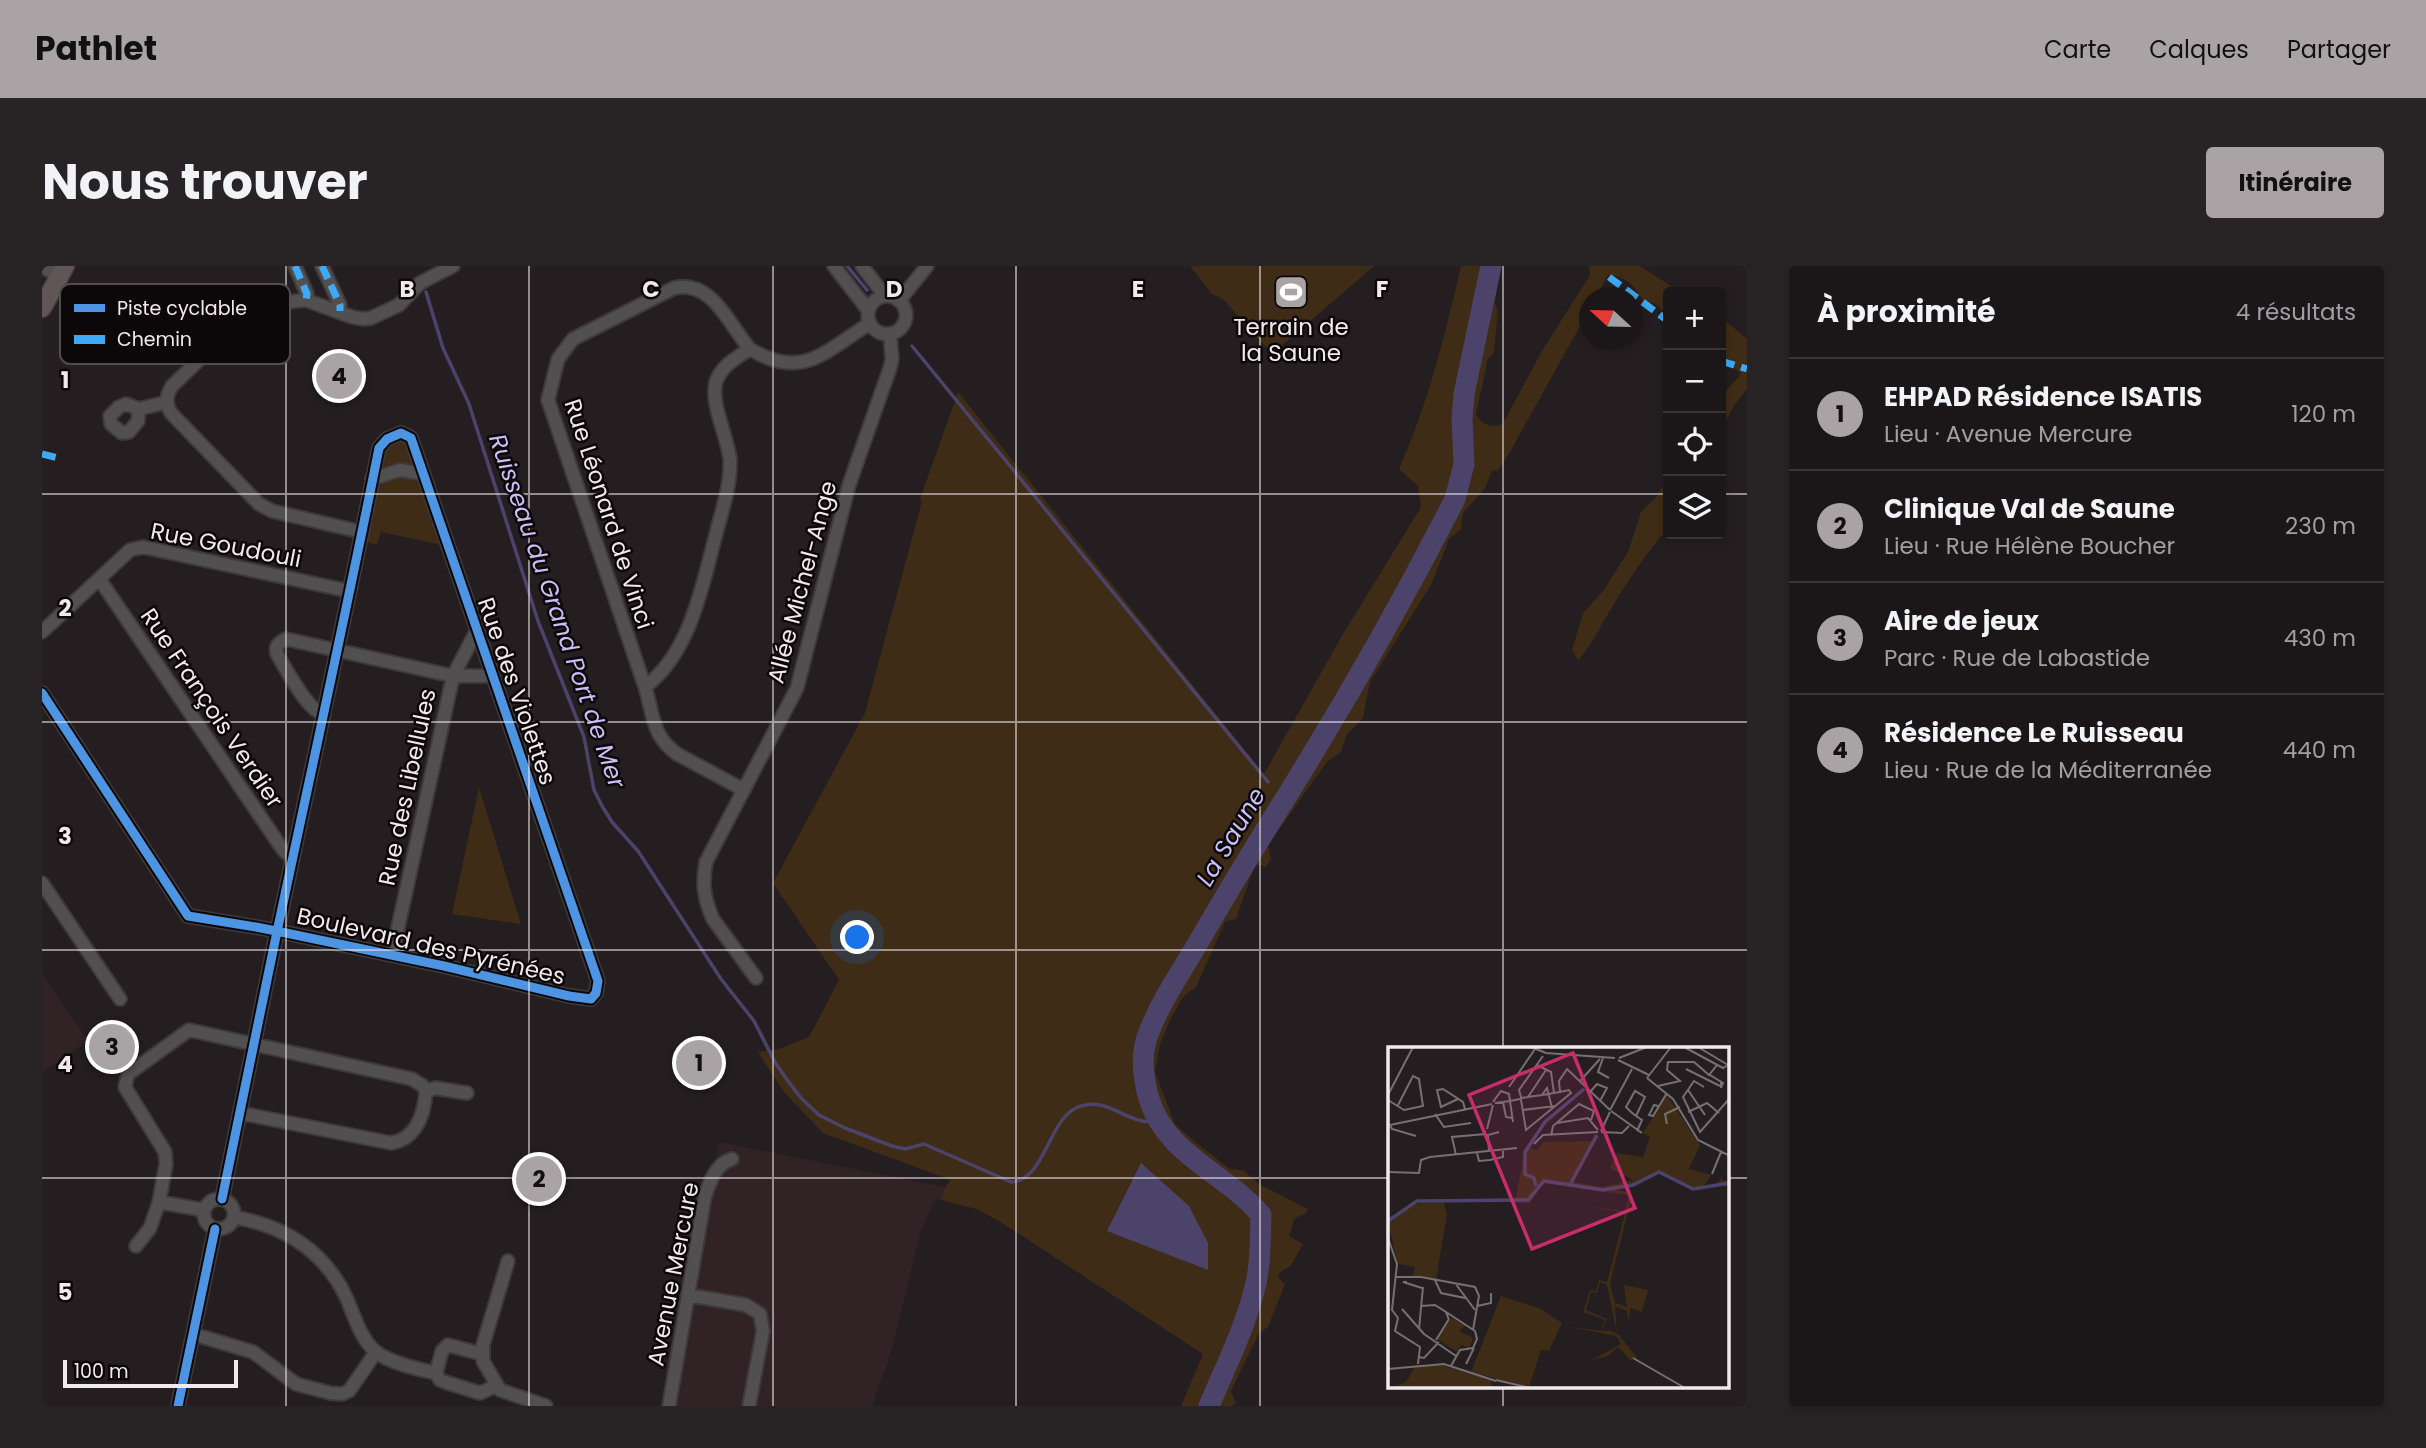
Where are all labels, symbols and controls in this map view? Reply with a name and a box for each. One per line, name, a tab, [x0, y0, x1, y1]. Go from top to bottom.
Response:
text: Pathlet	[35, 25, 157, 72]
text: Carte	[2044, 33, 2111, 66]
text: Calques	[2149, 33, 2249, 66]
text: Partager	[2287, 33, 2391, 66]
button: Itinéraire	[2206, 147, 2384, 218]
text: Nous trouver	[42, 148, 368, 216]
text: B	[399, 273, 415, 305]
text: C	[642, 273, 660, 305]
text: D	[886, 273, 902, 305]
text: E	[1132, 273, 1144, 305]
sports icon: Terrain de la Saune	[1272, 273, 1310, 311]
text: F	[1376, 273, 1388, 305]
legend	[60, 284, 290, 364]
north arrow	[1579, 287, 1642, 350]
map controls	[1663, 287, 1726, 539]
button: +	[1663, 287, 1726, 350]
text: À proximité	[1817, 290, 1996, 333]
text: Piste cyclable	[117, 295, 247, 322]
text: 4 résultats	[2236, 296, 2356, 328]
place label: Terrain de la Saune	[1233, 311, 1349, 369]
text: Chemin	[117, 326, 192, 353]
pin: 4	[316, 350, 362, 402]
button: −	[1663, 350, 1726, 413]
text: 1	[61, 364, 69, 396]
text: EHPAD Résidence ISATIS	[1884, 379, 2202, 415]
street label: Rue Léonard de Vinci	[557, 395, 661, 633]
text: 1	[1836, 398, 1844, 430]
text: 120 m	[2291, 398, 2356, 430]
button: locate	[1663, 413, 1726, 476]
text: Lieu · Avenue Mercure	[1884, 418, 2132, 450]
water label: Ruisseau du Grand Port de Mer	[481, 429, 634, 793]
button: layers	[1663, 476, 1726, 539]
street label: Allée Michel-Ange	[760, 477, 844, 687]
text: Clinique Val de Saune	[1884, 491, 2175, 527]
text: 2	[1833, 510, 1847, 542]
text: 230 m	[2285, 510, 2356, 542]
street label: Rue Goudouli	[148, 515, 304, 575]
text: Lieu · Rue Hélène Boucher	[1884, 530, 2175, 562]
text: 2	[58, 592, 72, 624]
street label: Rue des Violettes	[470, 593, 564, 789]
street label: Rue François Verdier	[133, 602, 291, 814]
text: Aire de jeux	[1884, 603, 2039, 639]
text: 3	[1833, 622, 1847, 654]
text: 430 m	[2284, 622, 2356, 654]
text: Parc · Rue de Labastide	[1884, 642, 2150, 674]
street label: Rue des Libellules	[371, 686, 443, 888]
text: Résidence Le Ruisseau	[1884, 715, 2184, 751]
text: 4	[1832, 734, 1848, 766]
text: 440 m	[2283, 734, 2356, 766]
text: Lieu · Rue de la Méditerranée	[1884, 754, 2212, 786]
water label: La Saune	[1188, 781, 1273, 892]
text: 3	[58, 820, 72, 852]
street label: Boulevard des Pyrénées	[294, 900, 568, 992]
your location	[840, 920, 874, 954]
pin: 3	[89, 1021, 135, 1073]
pin: 1	[676, 1037, 722, 1089]
inset map	[1388, 1047, 1730, 1388]
text: 4	[57, 1048, 73, 1080]
pin: 2	[516, 1153, 562, 1205]
street label: Avenue Mercure	[639, 1179, 707, 1369]
text: 5	[58, 1276, 72, 1308]
scale bar	[63, 1357, 238, 1389]
text: 100 m	[74, 1358, 129, 1385]

